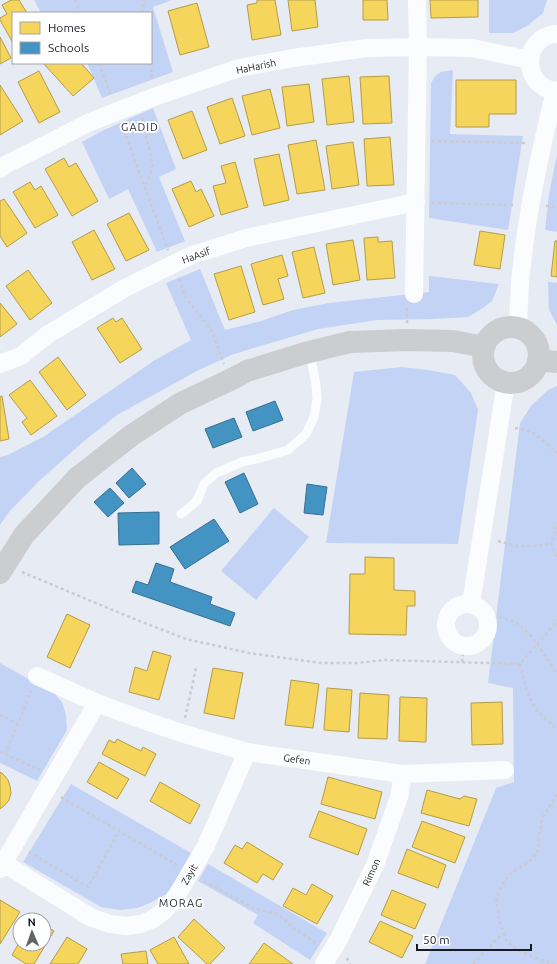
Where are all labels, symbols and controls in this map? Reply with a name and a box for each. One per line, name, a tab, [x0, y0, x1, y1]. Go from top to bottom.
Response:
legend	[12, 12, 152, 64]
text: Homes	[48, 21, 86, 34]
text: Schools	[48, 41, 89, 54]
street label: HaHarish	[235, 57, 277, 76]
district label: GADID	[121, 121, 159, 133]
street label: HaAsif	[181, 245, 212, 266]
street label: Gefen	[283, 752, 311, 767]
street label: Rimon	[361, 857, 382, 888]
street label: Zayit	[179, 862, 200, 887]
district label: MORAG	[159, 897, 203, 909]
north arrow	[12, 912, 52, 952]
text: N	[27, 916, 36, 928]
scale bar	[417, 926, 531, 952]
text: 50 m	[423, 933, 450, 946]

